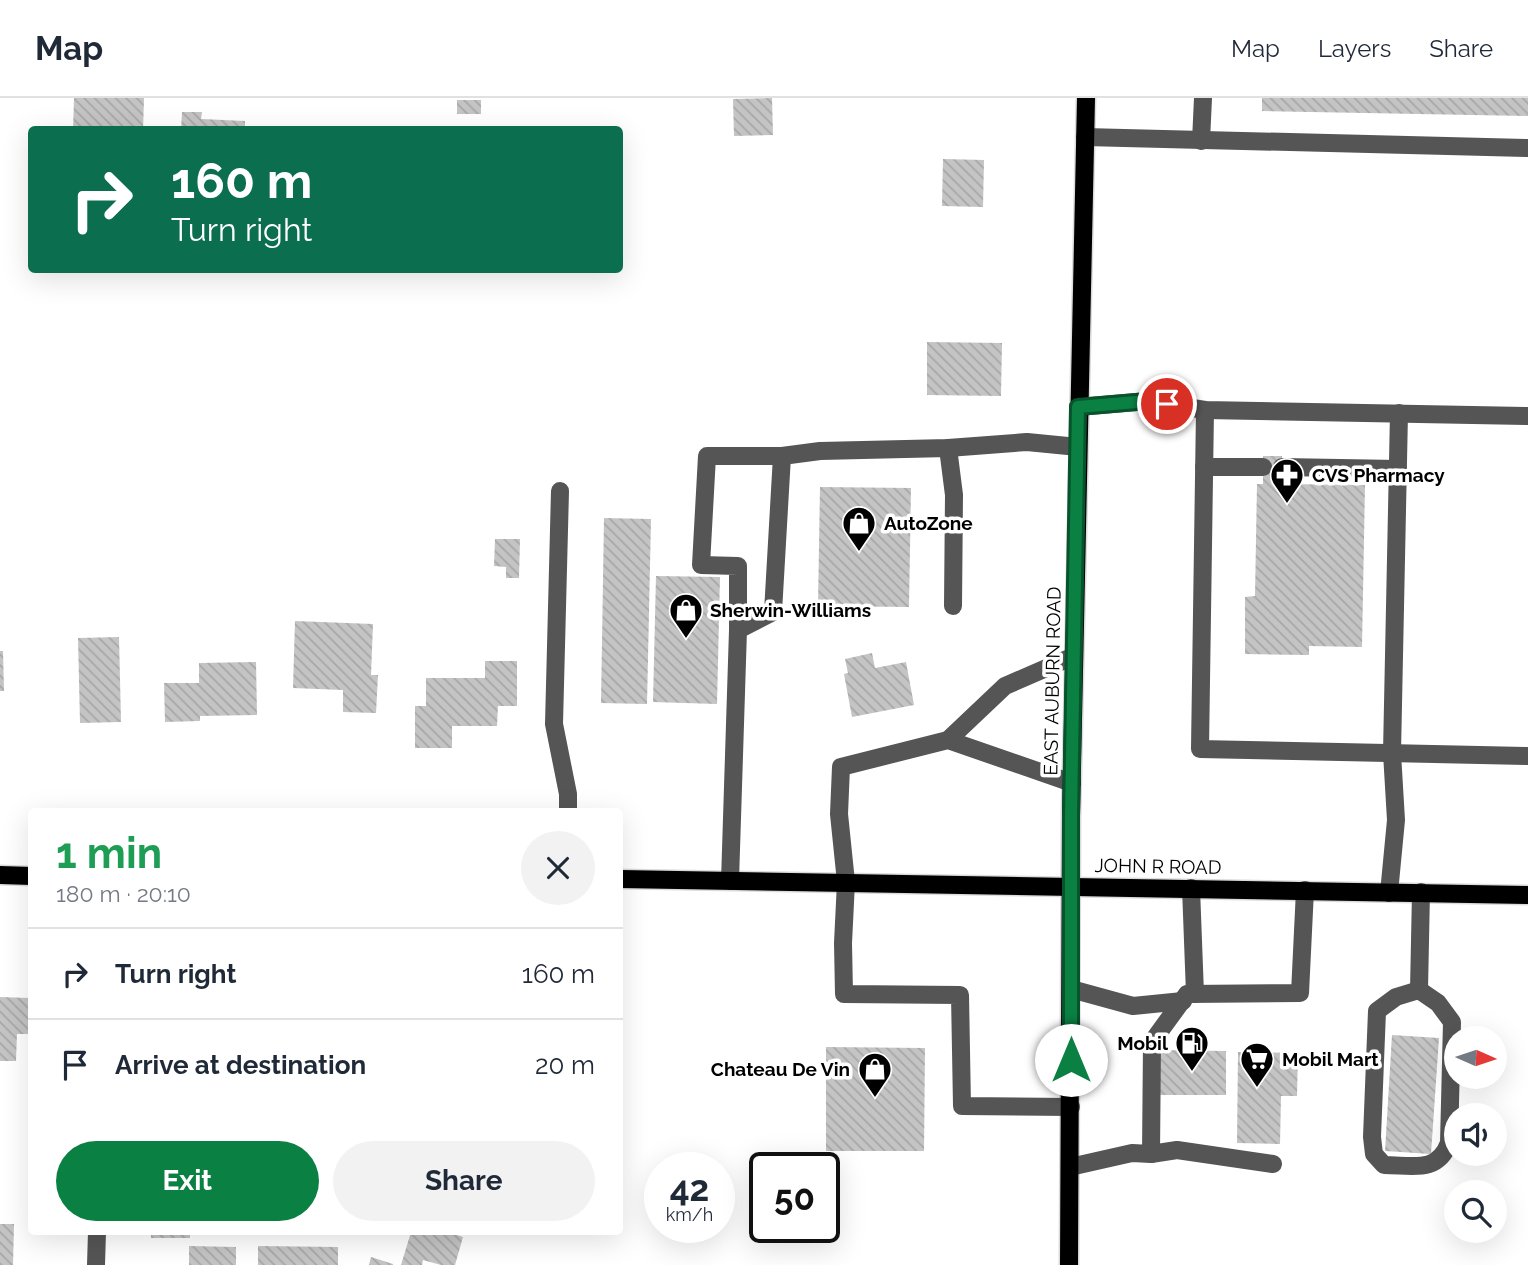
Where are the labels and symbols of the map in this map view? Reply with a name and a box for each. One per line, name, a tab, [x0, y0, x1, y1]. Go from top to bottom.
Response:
pin	[1137, 374, 1197, 434]
pharmacy icon: CVS Pharmacy	[1268, 456, 1306, 505]
place label: CVS Pharmacy	[1312, 464, 1445, 486]
shop icon: AutoZone	[840, 504, 878, 553]
place label: AutoZone	[884, 512, 973, 534]
street label: EAST AUBURN ROAD	[1039, 586, 1065, 776]
shop icon: Sherwin-Williams	[667, 591, 705, 640]
place label: Sherwin-Williams	[710, 599, 871, 621]
street label: JOHN R ROAD	[1094, 854, 1222, 878]
position arrow	[1034, 1023, 1108, 1097]
fuel station icon: Mobil	[1173, 1024, 1211, 1073]
north arrow	[1444, 1026, 1507, 1088]
place label: Mobil	[1117, 1032, 1169, 1054]
supermarket icon: Mobil Mart	[1238, 1040, 1276, 1089]
place label: Mobil Mart	[1282, 1048, 1379, 1070]
shop icon: Chateau De Vin	[856, 1050, 894, 1099]
place label: Chateau De Vin	[711, 1058, 850, 1080]
speed limit sign: 50	[749, 1152, 840, 1243]

